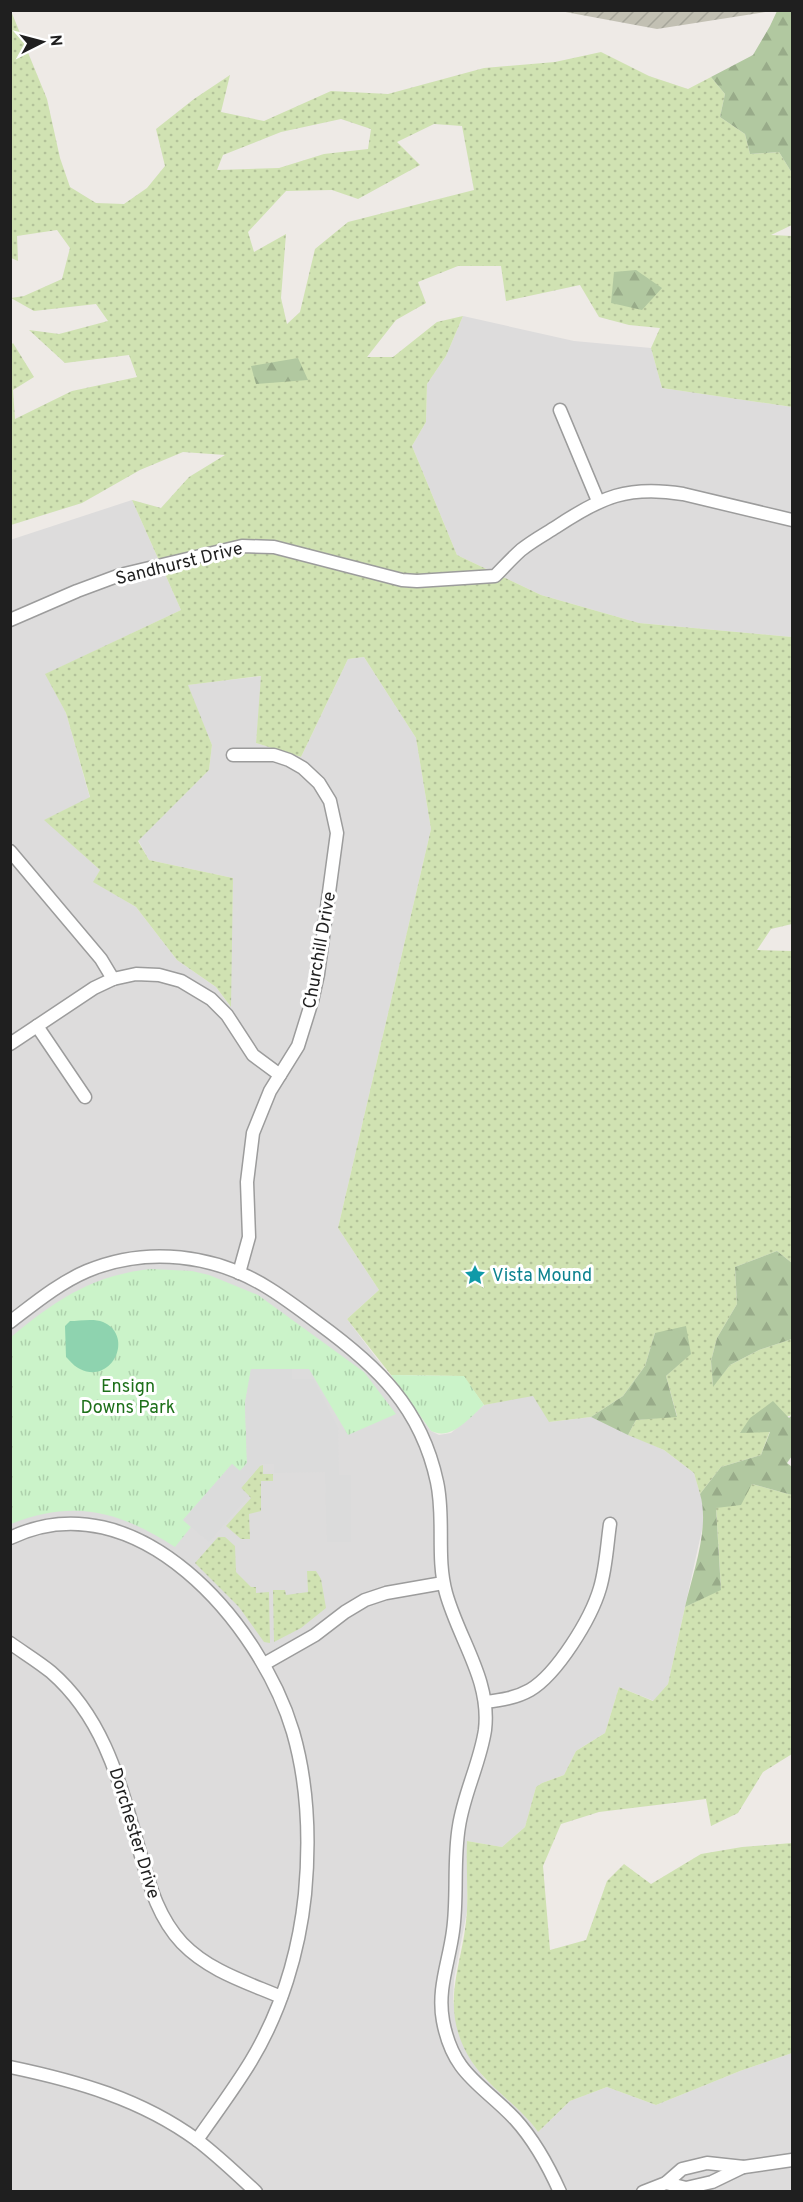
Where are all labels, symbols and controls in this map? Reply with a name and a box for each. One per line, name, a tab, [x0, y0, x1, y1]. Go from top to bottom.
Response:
north arrow	[12, 12, 72, 72]
text: N	[44, 34, 65, 47]
street label: Sandhurst Drive	[113, 538, 245, 591]
street label: Churchill Drive	[299, 890, 342, 1011]
place icon: Vista Mound	[463, 1263, 487, 1287]
place label: Vista Mound	[492, 1265, 592, 1288]
park label: Ensign Downs Park	[81, 1376, 175, 1420]
street label: Dorchester Drive	[103, 1765, 164, 1902]

